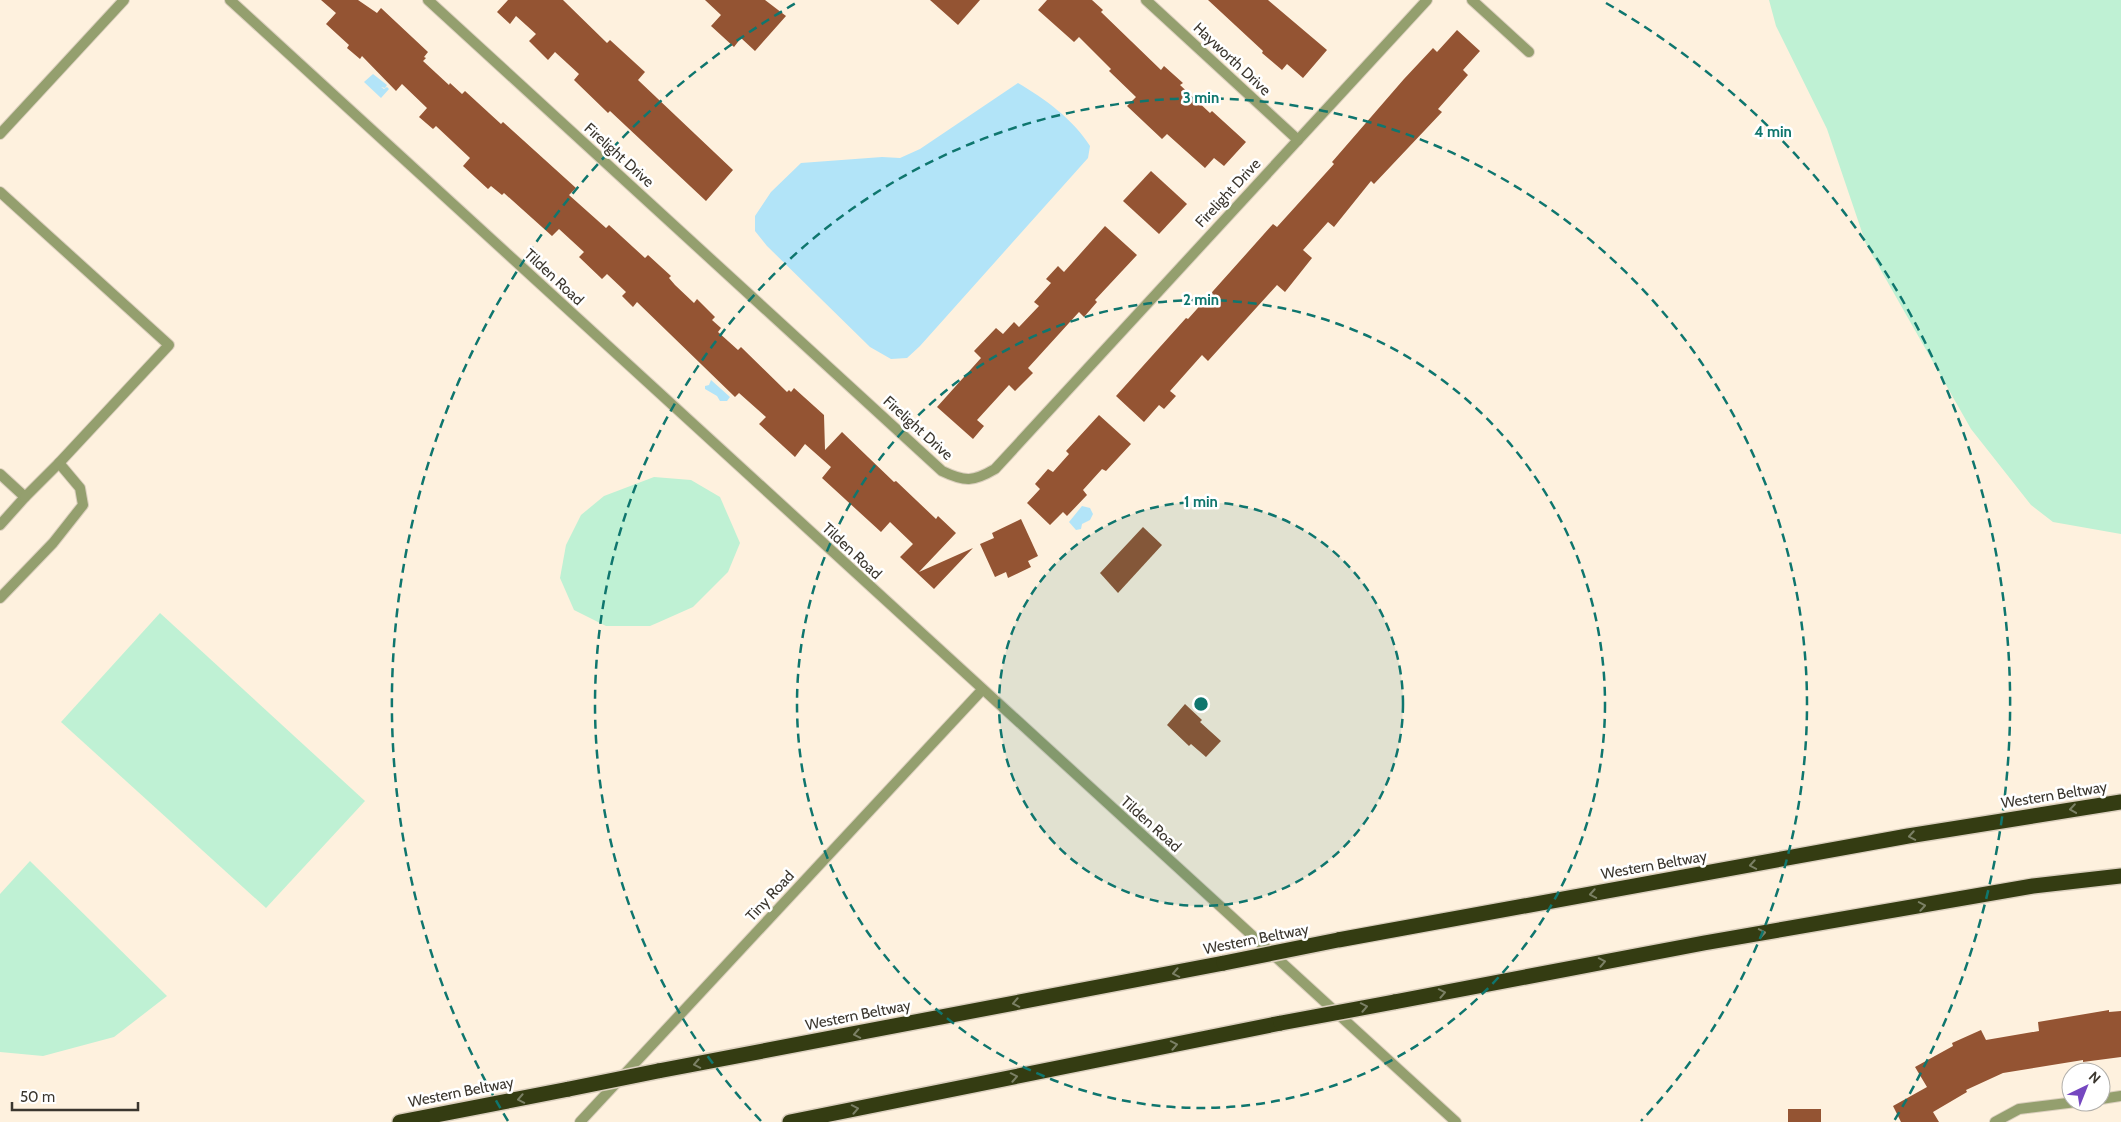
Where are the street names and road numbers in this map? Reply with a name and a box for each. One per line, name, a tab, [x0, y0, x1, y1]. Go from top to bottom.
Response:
street label: Hayworth Drive	[1190, 19, 1275, 100]
street label: Firelight Drive	[580, 119, 658, 191]
street label: Firelight Drive	[1192, 155, 1265, 231]
street label: Tilden Road	[521, 245, 587, 309]
street label: Firelight Drive	[879, 392, 957, 464]
street label: Tilden Road	[819, 519, 885, 583]
street label: Western Beltway	[2000, 778, 2109, 812]
street label: Tilden Road	[1117, 792, 1185, 856]
street label: Western Beltway	[1600, 847, 1709, 883]
street label: Tiny Road	[742, 867, 798, 925]
street label: Western Beltway	[1202, 920, 1311, 958]
street label: Western Beltway	[804, 996, 913, 1034]
street label: Western Beltway	[407, 1073, 516, 1111]

